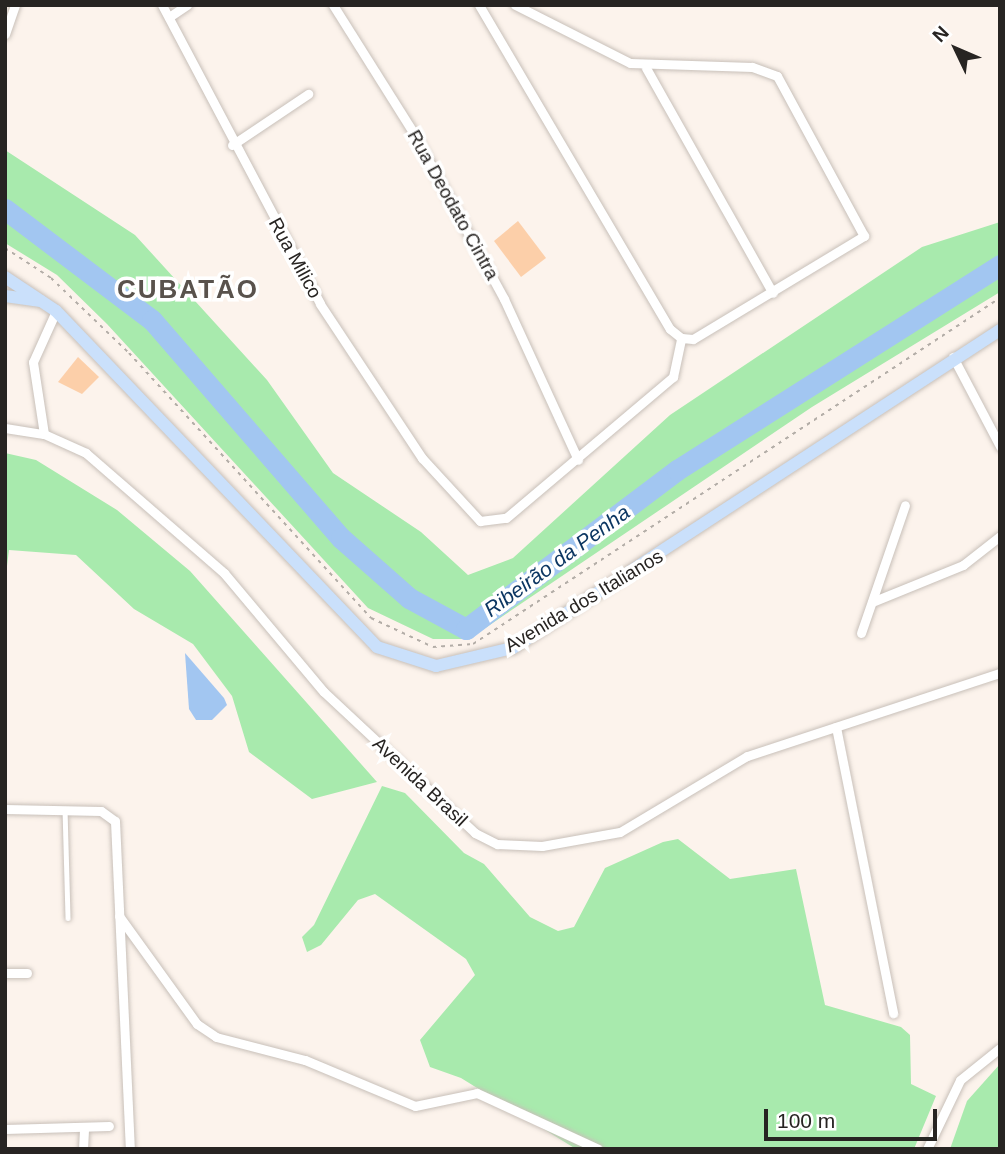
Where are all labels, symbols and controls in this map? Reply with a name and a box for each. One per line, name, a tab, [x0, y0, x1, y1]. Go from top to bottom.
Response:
north arrow	[921, 14, 991, 84]
text: N	[928, 22, 953, 46]
street label: Rua Deodato Cintra	[402, 126, 504, 284]
street label: Rua Milico	[264, 214, 326, 302]
district label: CUBATÃO	[118, 274, 258, 306]
water label: Ribeirão da Penha	[479, 500, 635, 622]
street label: Avenida dos Italianos	[501, 545, 667, 657]
street label: Avenida Brasil	[368, 732, 472, 832]
scale bar	[767, 1094, 940, 1138]
text: 100 m	[777, 1109, 835, 1132]

